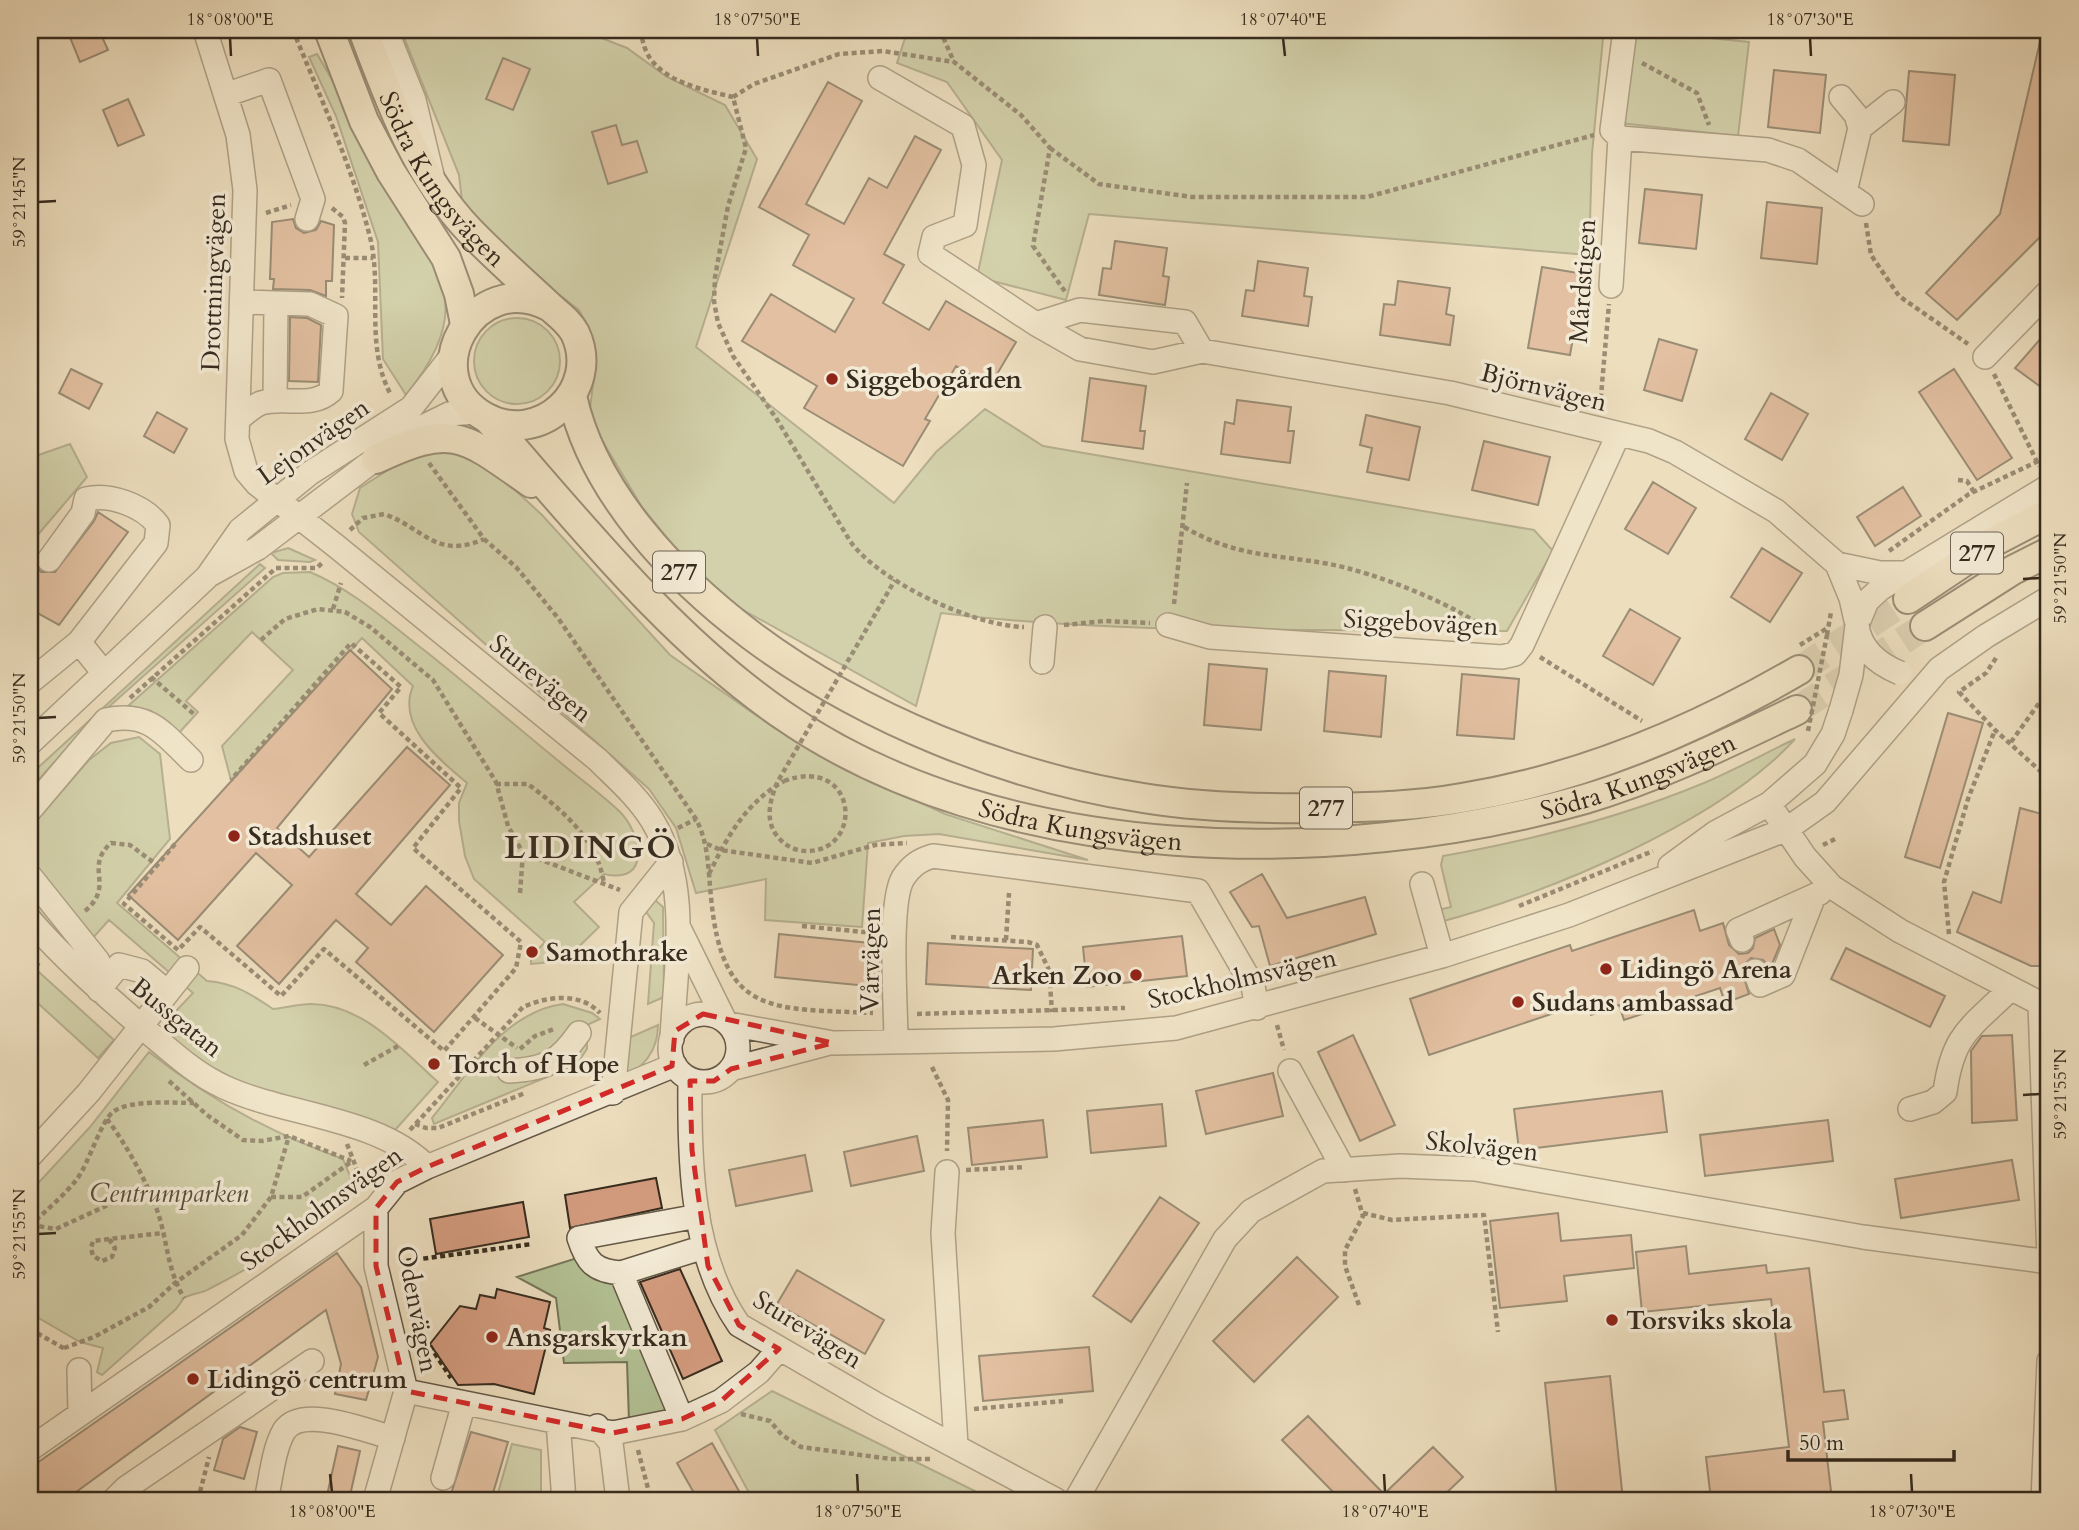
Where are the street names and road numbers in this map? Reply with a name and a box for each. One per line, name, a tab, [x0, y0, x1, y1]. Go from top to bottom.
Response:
street label: Södra Kungsvägen	[370, 86, 513, 275]
street label: Drottningvägen	[193, 192, 234, 372]
street label: Mårdstigen	[1561, 218, 1604, 344]
street label: Björnvägen	[1477, 355, 1611, 420]
street label: Lejonvägen	[250, 390, 377, 493]
road number: 277	[1951, 532, 2003, 574]
road number: 277	[653, 552, 705, 592]
street label: Siggebovägen	[1343, 601, 1500, 644]
street label: Sturevägen	[482, 626, 599, 731]
street label: Södra Kungsvägen	[1537, 725, 1742, 828]
road number: 277	[1300, 788, 1352, 828]
street label: Södra Kungsvägen	[975, 790, 1184, 859]
street label: Vårvägen	[852, 907, 889, 1013]
street label: Stockholmsvägen	[1144, 940, 1340, 1017]
street label: Bussgatan	[123, 969, 230, 1066]
street label: Skolvägen	[1424, 1123, 1540, 1170]
street label: Stockholmsvägen	[233, 1138, 410, 1279]
street label: Odenvägen	[388, 1243, 447, 1376]
street label: Sturevägen	[746, 1282, 869, 1377]

